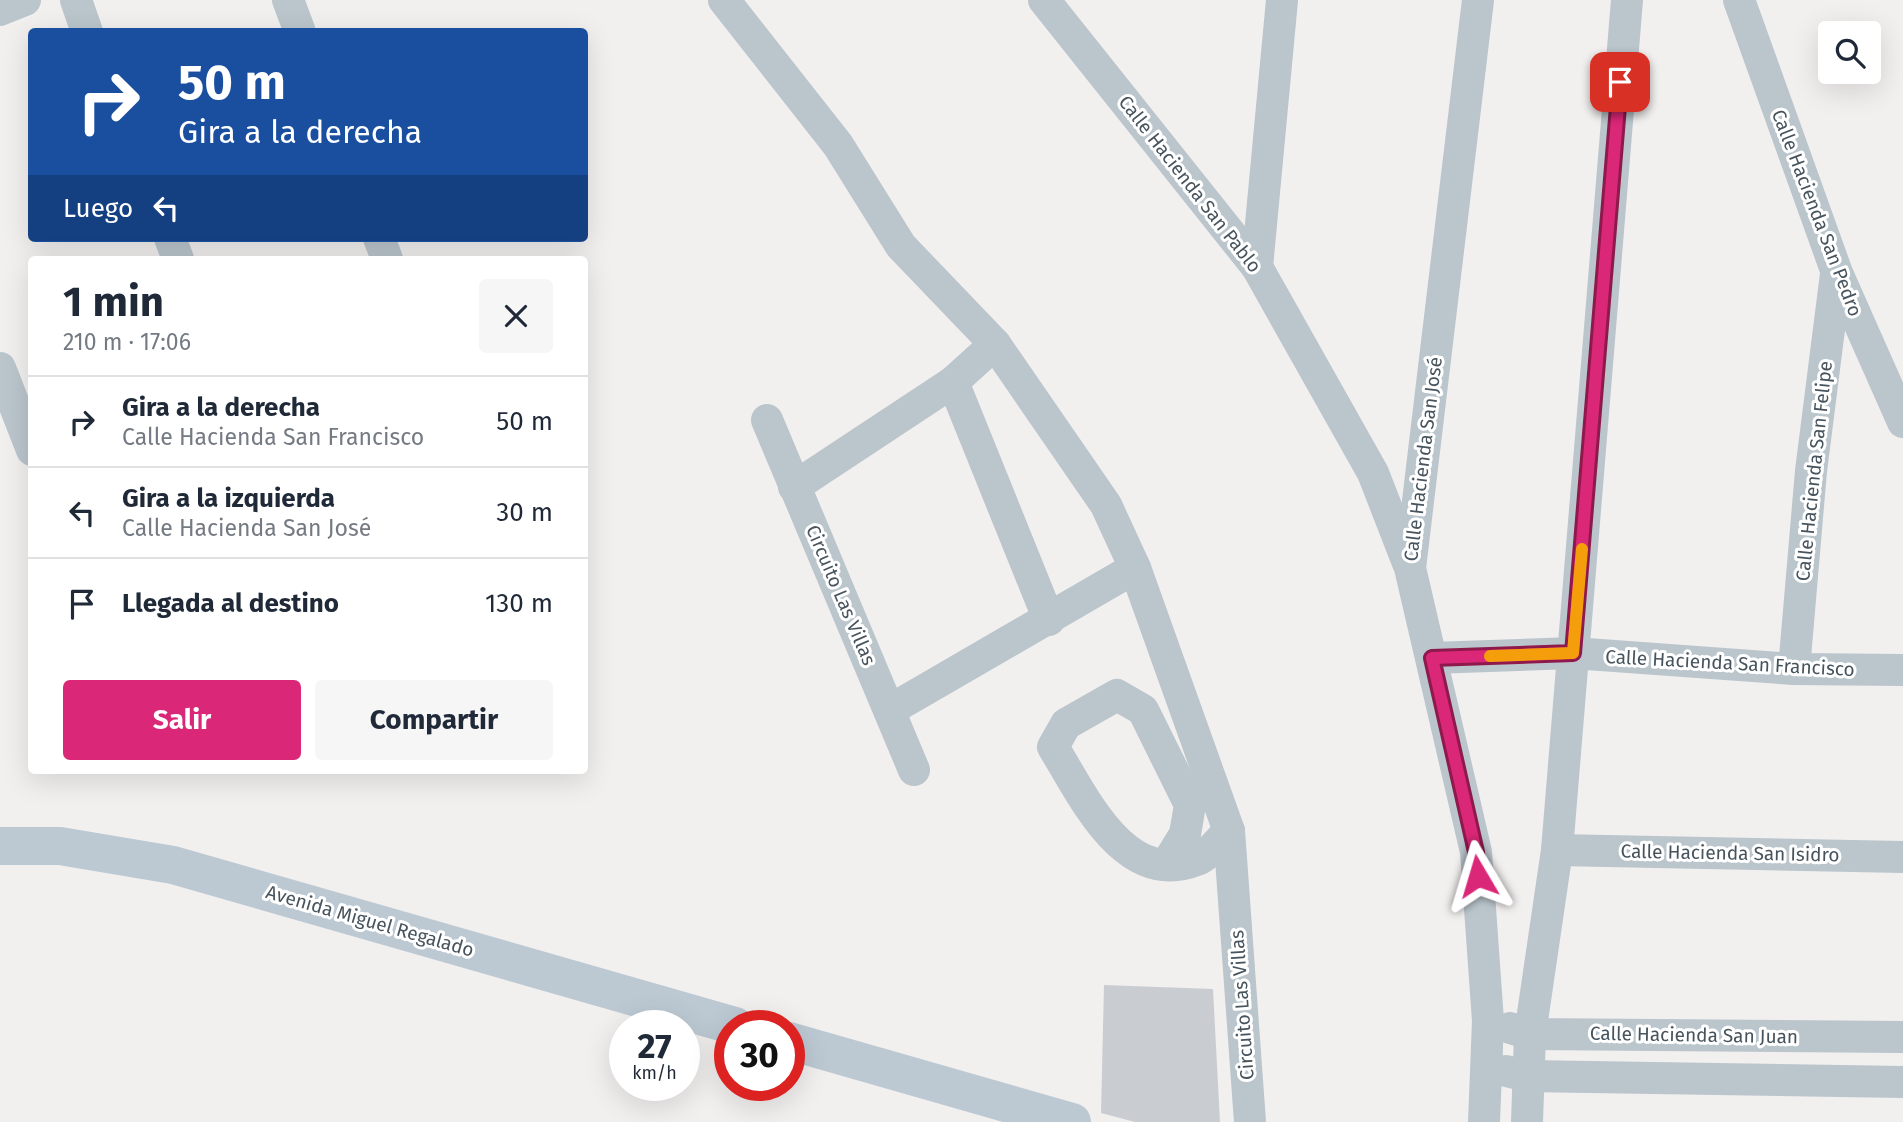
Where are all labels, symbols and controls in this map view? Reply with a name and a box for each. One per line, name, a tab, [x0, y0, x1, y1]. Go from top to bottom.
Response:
map controls	[1818, 21, 1881, 84]
button: search	[1818, 21, 1881, 84]
pin	[1590, 52, 1650, 112]
text: 50 m	[178, 53, 286, 112]
icon: right	[63, 56, 154, 147]
icon: arrive	[1601, 63, 1639, 101]
street label: Calle Hacienda San Pablo	[1114, 91, 1266, 277]
street label: Calle Hacienda San Pedro	[1767, 106, 1867, 320]
text: Gira a la derecha	[178, 113, 422, 151]
icon: left	[147, 189, 185, 227]
text: Luego	[63, 193, 133, 224]
text: 1 min	[63, 277, 164, 327]
button: close	[479, 279, 553, 353]
text: 210 m · 17:06	[63, 328, 191, 356]
street label: Calle Hacienda San José	[1399, 355, 1447, 563]
street label: Calle Hacienda San Felipe	[1791, 360, 1837, 582]
text: Gira a la derecha	[122, 392, 320, 423]
icon: right	[63, 403, 101, 441]
text: 50 m	[496, 406, 553, 437]
text: Calle Hacienda San Francisco	[122, 423, 424, 451]
text: Gira a la izquierda	[122, 483, 335, 514]
icon: left	[63, 494, 101, 532]
text: 30 m	[496, 497, 553, 528]
text: Calle Hacienda San José	[122, 514, 371, 542]
street label: Circuito Las Villas	[801, 521, 881, 669]
icon: arrive	[63, 585, 101, 623]
text: Llegada al destino	[122, 588, 339, 619]
text: 130 m	[485, 588, 553, 619]
street label: Calle Hacienda San Francisco	[1605, 645, 1855, 681]
button: Salir	[63, 680, 301, 760]
button: Compartir	[315, 680, 553, 760]
position arrow	[1441, 839, 1515, 913]
street label: Calle Hacienda San Isidro	[1620, 840, 1840, 866]
street label: Avenida Miguel Regalado	[263, 880, 477, 962]
street label: Circuito Las Villas	[1225, 929, 1259, 1081]
speed limit sign: 30	[714, 1010, 805, 1101]
street label: Calle Hacienda San Juan	[1590, 1022, 1798, 1048]
text: 27	[637, 1025, 672, 1067]
text: km/h	[632, 1062, 677, 1084]

